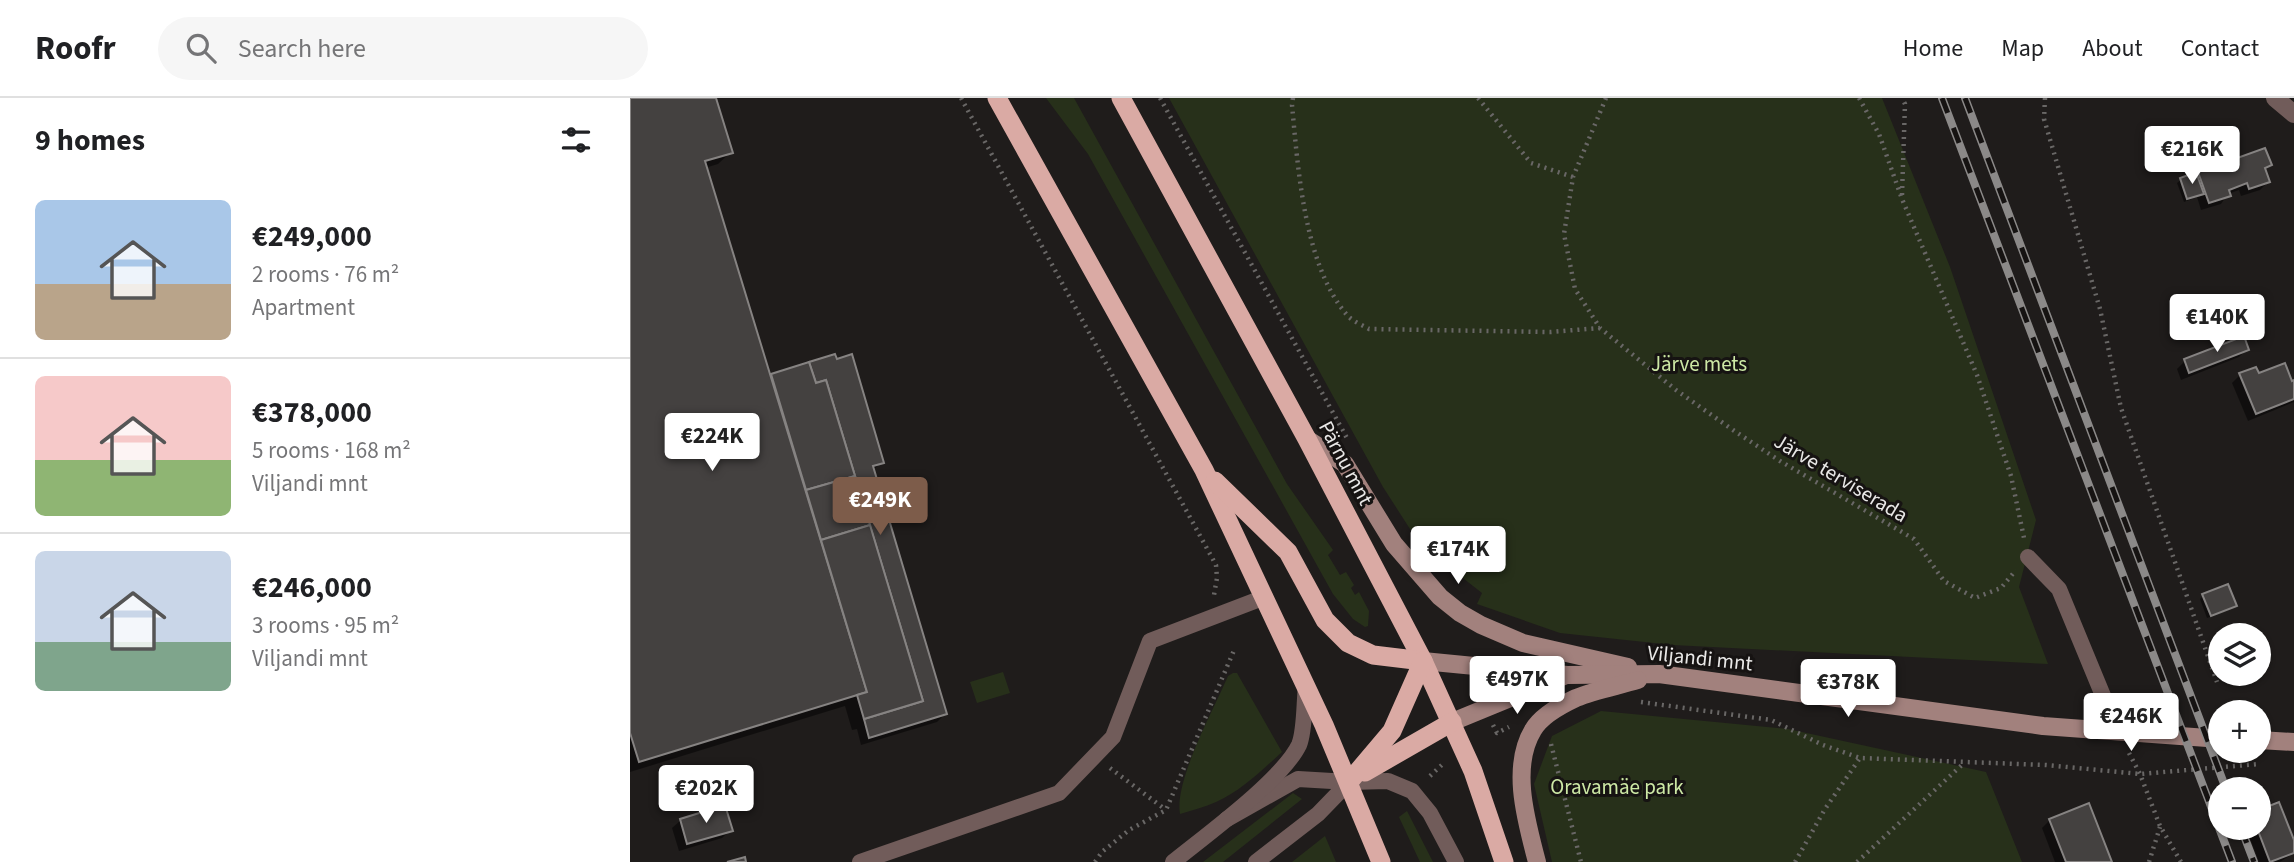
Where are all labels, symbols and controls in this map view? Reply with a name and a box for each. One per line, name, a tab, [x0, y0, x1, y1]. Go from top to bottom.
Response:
search box	[158, 17, 648, 80]
text: Roofr	[35, 25, 116, 72]
icon: search	[182, 29, 220, 67]
text: Search here	[238, 30, 366, 67]
text: Home	[1903, 31, 1963, 66]
text: Map	[2001, 31, 2044, 66]
text: About	[2082, 31, 2143, 66]
text: Contact	[2181, 31, 2259, 66]
text: 9 homes	[35, 119, 145, 162]
icon: filters	[557, 121, 595, 159]
pin: €216K	[2143, 126, 2241, 186]
text: €216K	[2161, 132, 2223, 165]
text: €249,000	[252, 215, 372, 258]
icon: home	[91, 228, 175, 312]
text: 2 rooms · 76 m²	[252, 258, 399, 291]
text: Apartment	[252, 291, 355, 324]
pin: €140K	[2168, 294, 2266, 354]
text: €140K	[2186, 300, 2248, 333]
park label: Järve mets	[1651, 349, 1747, 379]
text: €378,000	[252, 391, 372, 434]
icon: home	[91, 404, 175, 488]
pin: €224K	[663, 414, 761, 473]
street label: Pärnu mnt	[1311, 415, 1381, 511]
text: €224K	[681, 419, 743, 452]
street label: Järve terviserada	[1768, 426, 1914, 530]
text: 5 rooms · 168 m²	[252, 434, 411, 467]
text: Viljandi mnt	[252, 467, 368, 500]
pin: €249K	[831, 478, 929, 537]
text: €249K	[849, 483, 911, 516]
pin: €174K	[1409, 526, 1507, 586]
text: €174K	[1427, 532, 1489, 565]
text: €246,000	[252, 566, 372, 609]
icon: home	[91, 579, 175, 663]
text: 3 rooms · 95 m²	[252, 609, 399, 642]
map controls	[2208, 623, 2271, 840]
button: layers	[2208, 623, 2271, 686]
street label: Viljandi mnt	[1646, 638, 1754, 678]
text: Viljandi mnt	[252, 642, 368, 675]
pin: €497K	[1468, 656, 1566, 716]
pin: €378K	[1799, 660, 1897, 719]
text: €497K	[1486, 662, 1548, 695]
text: €378K	[1817, 665, 1879, 698]
pin: €246K	[2082, 694, 2180, 753]
text: €246K	[2100, 699, 2162, 732]
button: +	[2208, 700, 2271, 763]
pin: €202K	[657, 766, 755, 825]
text: €202K	[675, 771, 737, 804]
park label: Oravamäe park	[1550, 772, 1684, 802]
button: −	[2208, 777, 2271, 840]

